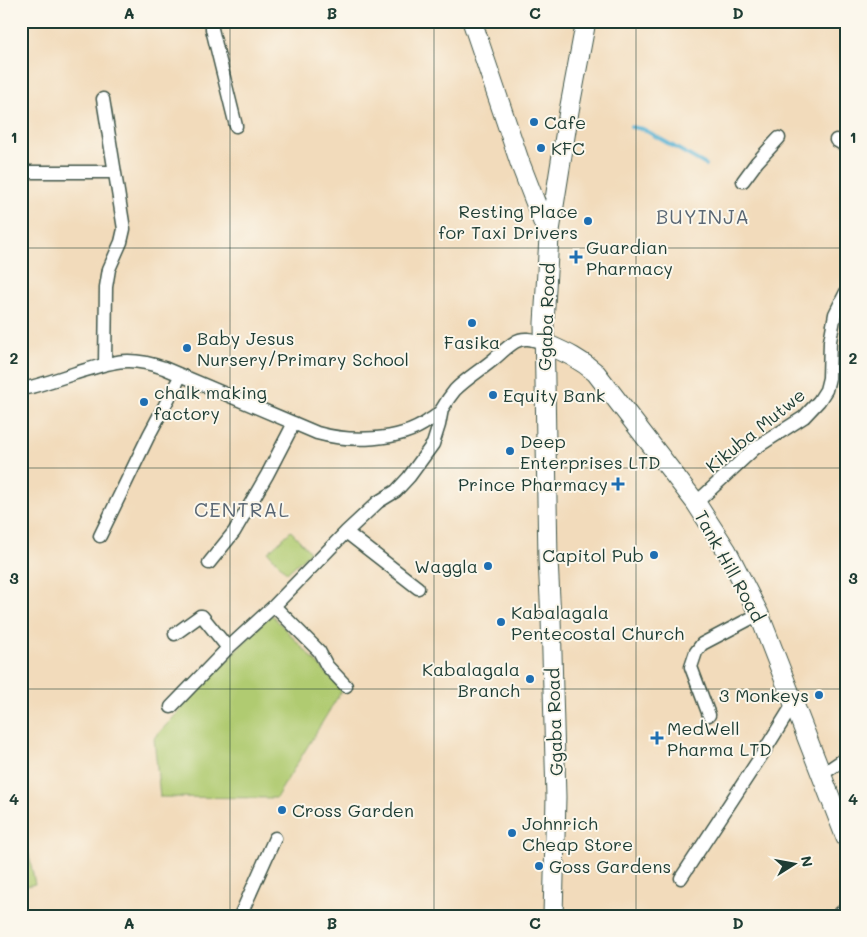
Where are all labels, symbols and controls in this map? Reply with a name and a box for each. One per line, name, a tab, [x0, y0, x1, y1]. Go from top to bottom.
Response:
text: A	[123, 2, 135, 23]
text: B	[327, 2, 337, 23]
text: C	[529, 2, 541, 23]
text: D	[732, 2, 744, 23]
place label: Cafe	[544, 110, 586, 134]
marker: Cafe	[528, 116, 540, 128]
text: 1	[10, 126, 18, 147]
text: 1	[849, 126, 857, 147]
place label: KFC	[551, 136, 585, 160]
marker: KFC	[535, 142, 547, 154]
place label: Resting Place for Taxi Drivers	[439, 199, 578, 244]
district label: BUYINJA	[656, 203, 750, 229]
marker: Resting Place for Taxi Drivers	[582, 215, 594, 227]
place label: Guardian Pharmacy	[586, 235, 673, 280]
marker: Guardian Pharmacy	[570, 251, 582, 263]
street label: Ggaba Road	[532, 262, 560, 372]
marker: Fasika	[466, 317, 478, 329]
place label: Baby Jesus Nursery/Primary School	[197, 326, 409, 371]
place label: Fasika	[444, 330, 500, 354]
marker: Baby Jesus Nursery/Primary School	[181, 342, 193, 354]
text: 2	[10, 347, 19, 368]
text: 2	[849, 347, 858, 368]
place label: chalk making factory	[154, 380, 267, 425]
street label: Kikuba Mutwe	[700, 382, 810, 478]
place label: Equity Bank	[503, 383, 605, 407]
marker: Equity Bank	[487, 389, 499, 401]
marker: chalk making factory	[138, 396, 150, 408]
place label: Deep Enterprises LTD	[520, 429, 660, 474]
marker: Deep Enterprises LTD	[504, 445, 516, 457]
place label: Prince Pharmacy	[458, 472, 608, 496]
marker: Prince Pharmacy	[612, 478, 624, 490]
district label: CENTRAL	[194, 496, 290, 522]
street label: Tank Hill Road	[689, 506, 771, 626]
place label: Capitol Pub	[542, 543, 644, 567]
marker: Capitol Pub	[648, 549, 660, 561]
place label: Waggla	[414, 554, 478, 578]
marker: Waggla	[482, 560, 494, 572]
text: 3	[9, 567, 19, 588]
text: 3	[848, 567, 858, 588]
place label: Kabalagala Pentecostal Church	[511, 600, 684, 645]
marker: Kabalagala Pentecostal Church	[495, 616, 507, 628]
place label: Kabalagala Branch	[422, 657, 520, 702]
street label: Ggaba Road	[540, 667, 568, 777]
marker: Kabalagala Branch	[524, 673, 536, 685]
place label: 3 Monkeys	[719, 683, 809, 707]
marker: 3 Monkeys	[813, 689, 825, 701]
place label: MedWell Pharma LTD	[667, 716, 772, 761]
marker: MedWell Pharma LTD	[651, 732, 663, 744]
text: 4	[9, 788, 19, 809]
text: 4	[848, 788, 858, 809]
place label: Cross Garden	[292, 798, 414, 822]
marker: Cross Garden	[276, 804, 288, 816]
place label: Johnrich Cheap Store	[522, 811, 633, 856]
marker: Johnrich Cheap Store	[506, 827, 518, 839]
north arrow	[770, 840, 820, 890]
place label: Goss Gardens	[549, 854, 671, 878]
text: N	[797, 854, 818, 868]
marker: Goss Gardens	[533, 860, 545, 872]
text: A	[123, 912, 135, 933]
text: B	[327, 912, 337, 933]
text: C	[529, 912, 541, 933]
text: D	[732, 912, 744, 933]

